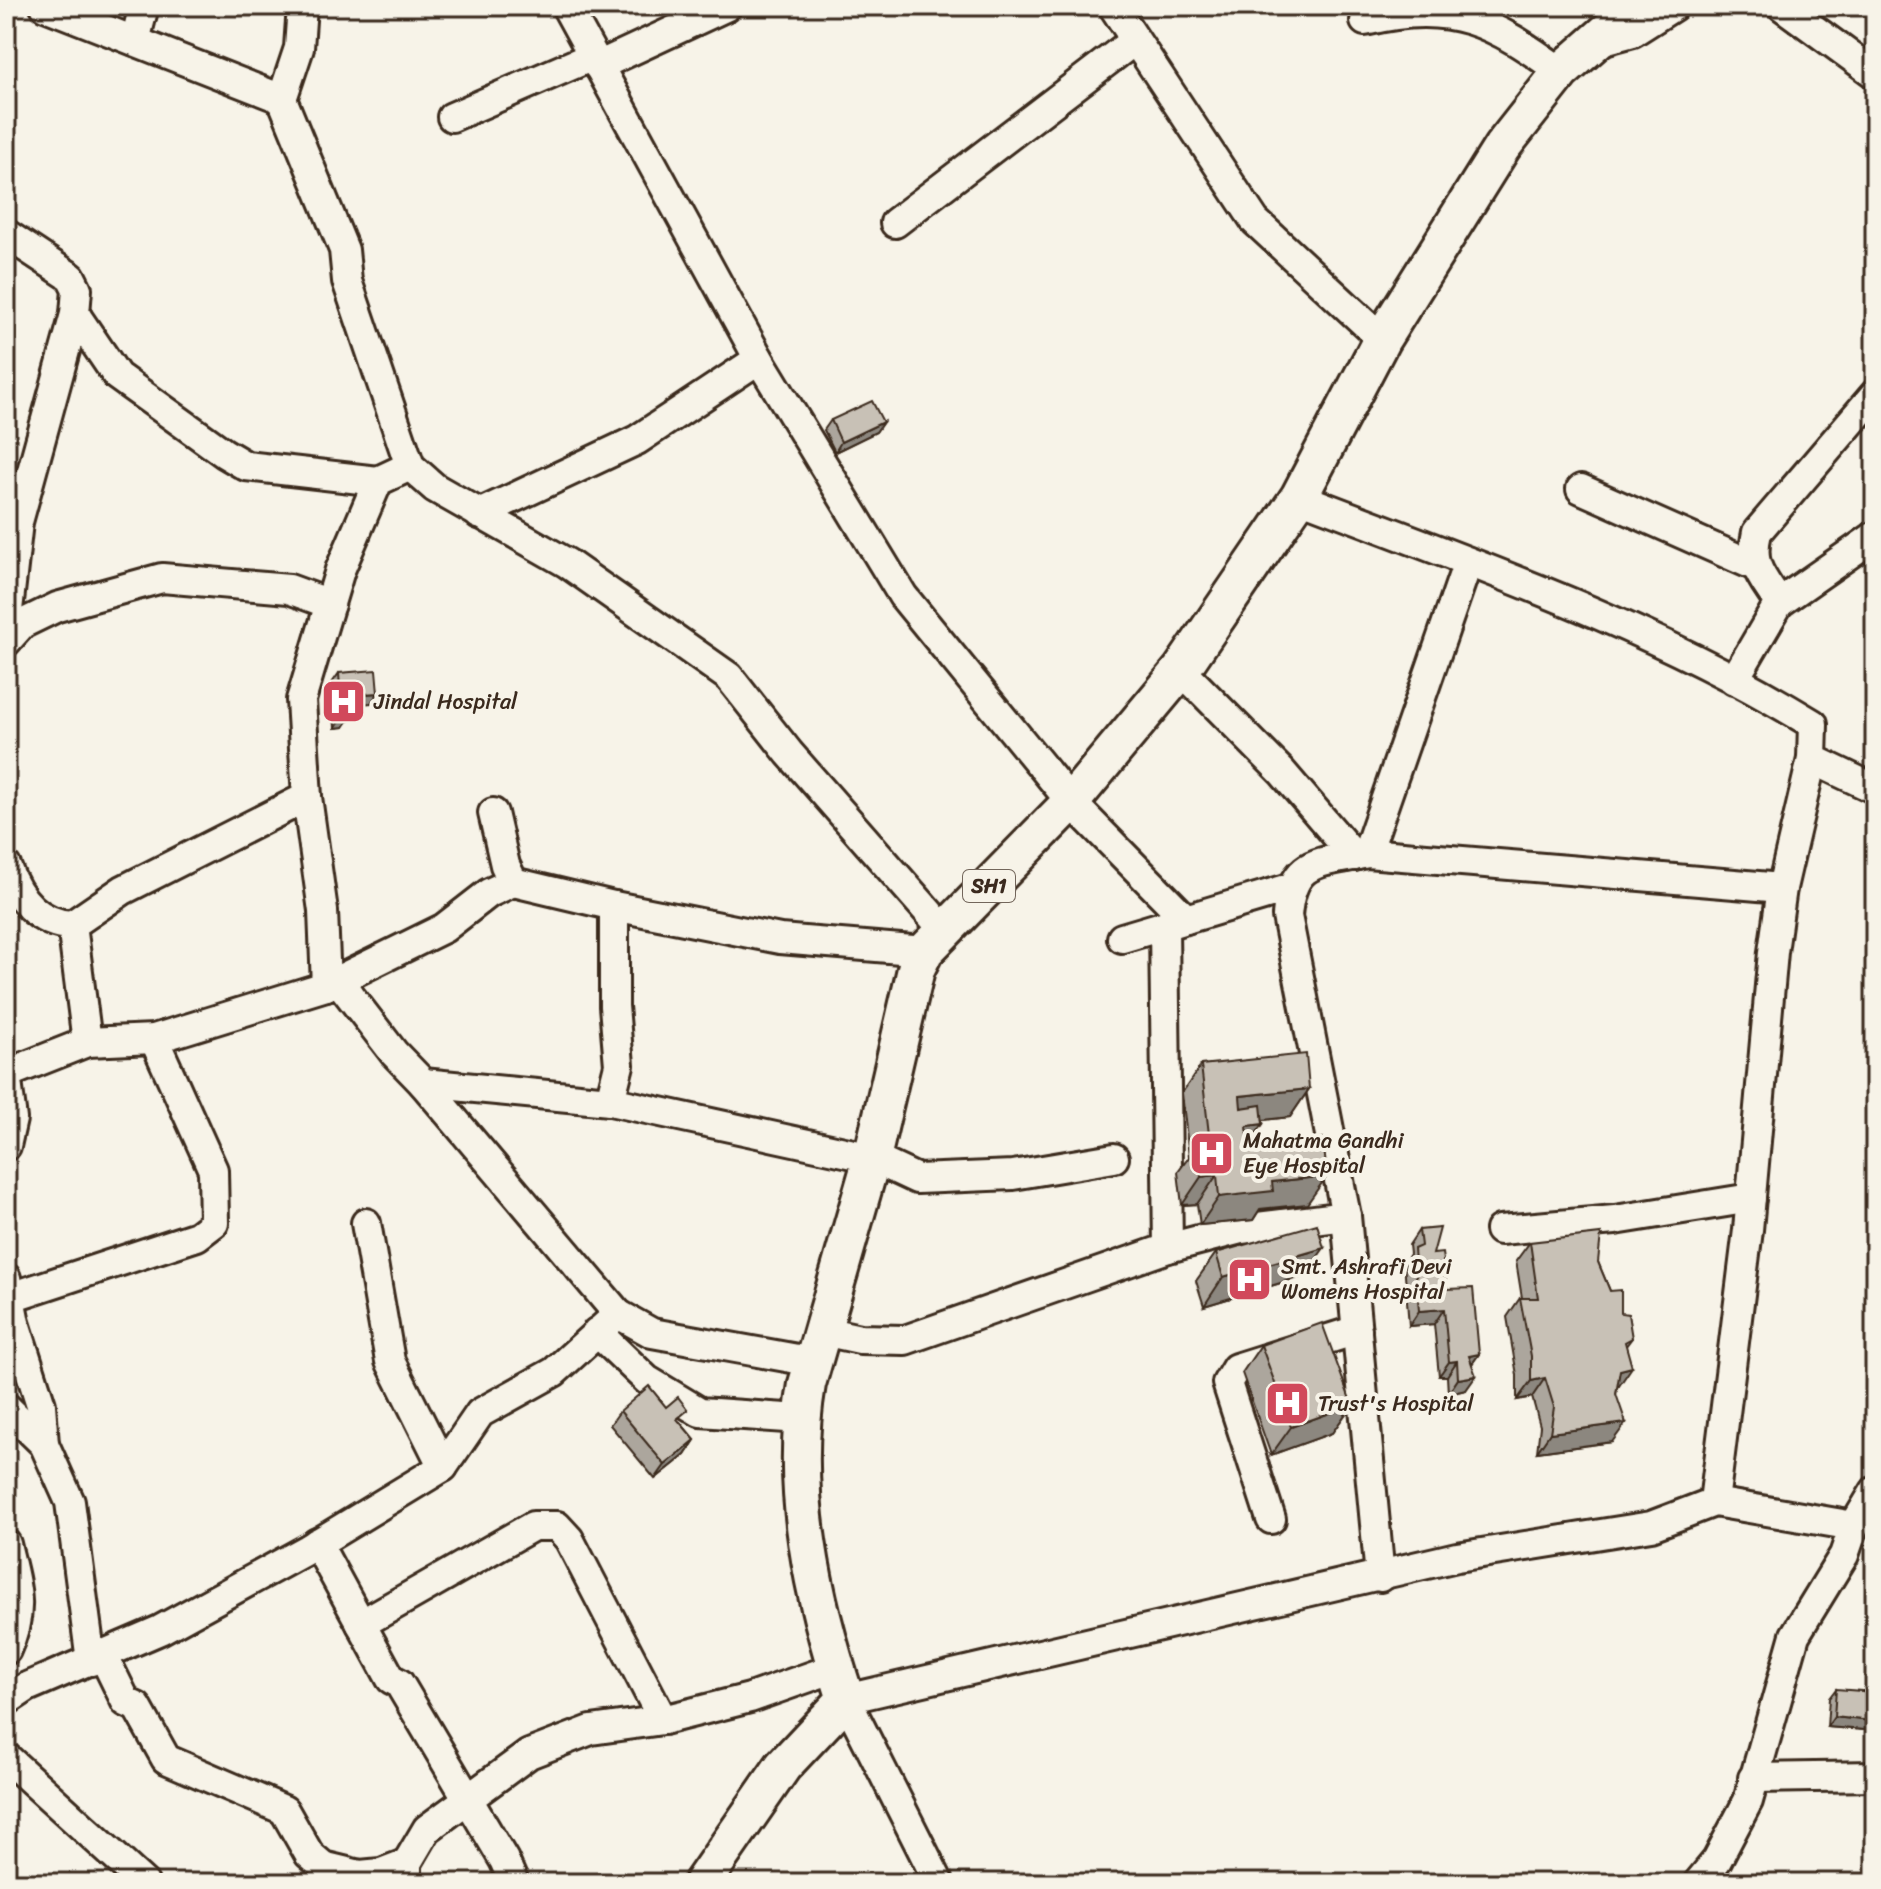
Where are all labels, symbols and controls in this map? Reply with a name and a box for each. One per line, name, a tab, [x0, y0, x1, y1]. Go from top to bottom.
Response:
hospital icon: Jindal Hospital	[319, 677, 367, 725]
place label: Jindal Hospital	[373, 682, 518, 721]
road number: SH1	[963, 870, 1015, 902]
place label: Mahatma Gandhi Eye Hospital	[1243, 1121, 1405, 1185]
hospital icon: Mahatma Gandhi Eye Hospital	[1188, 1129, 1236, 1177]
place label: Smt. Ashrafi Devi Womens Hospital	[1281, 1247, 1452, 1311]
hospital icon: Smt. Ashrafi Devi Womens Hospital	[1226, 1255, 1274, 1303]
hospital icon: Trust's Hospital	[1263, 1379, 1311, 1427]
place label: Trust's Hospital	[1318, 1384, 1474, 1423]

